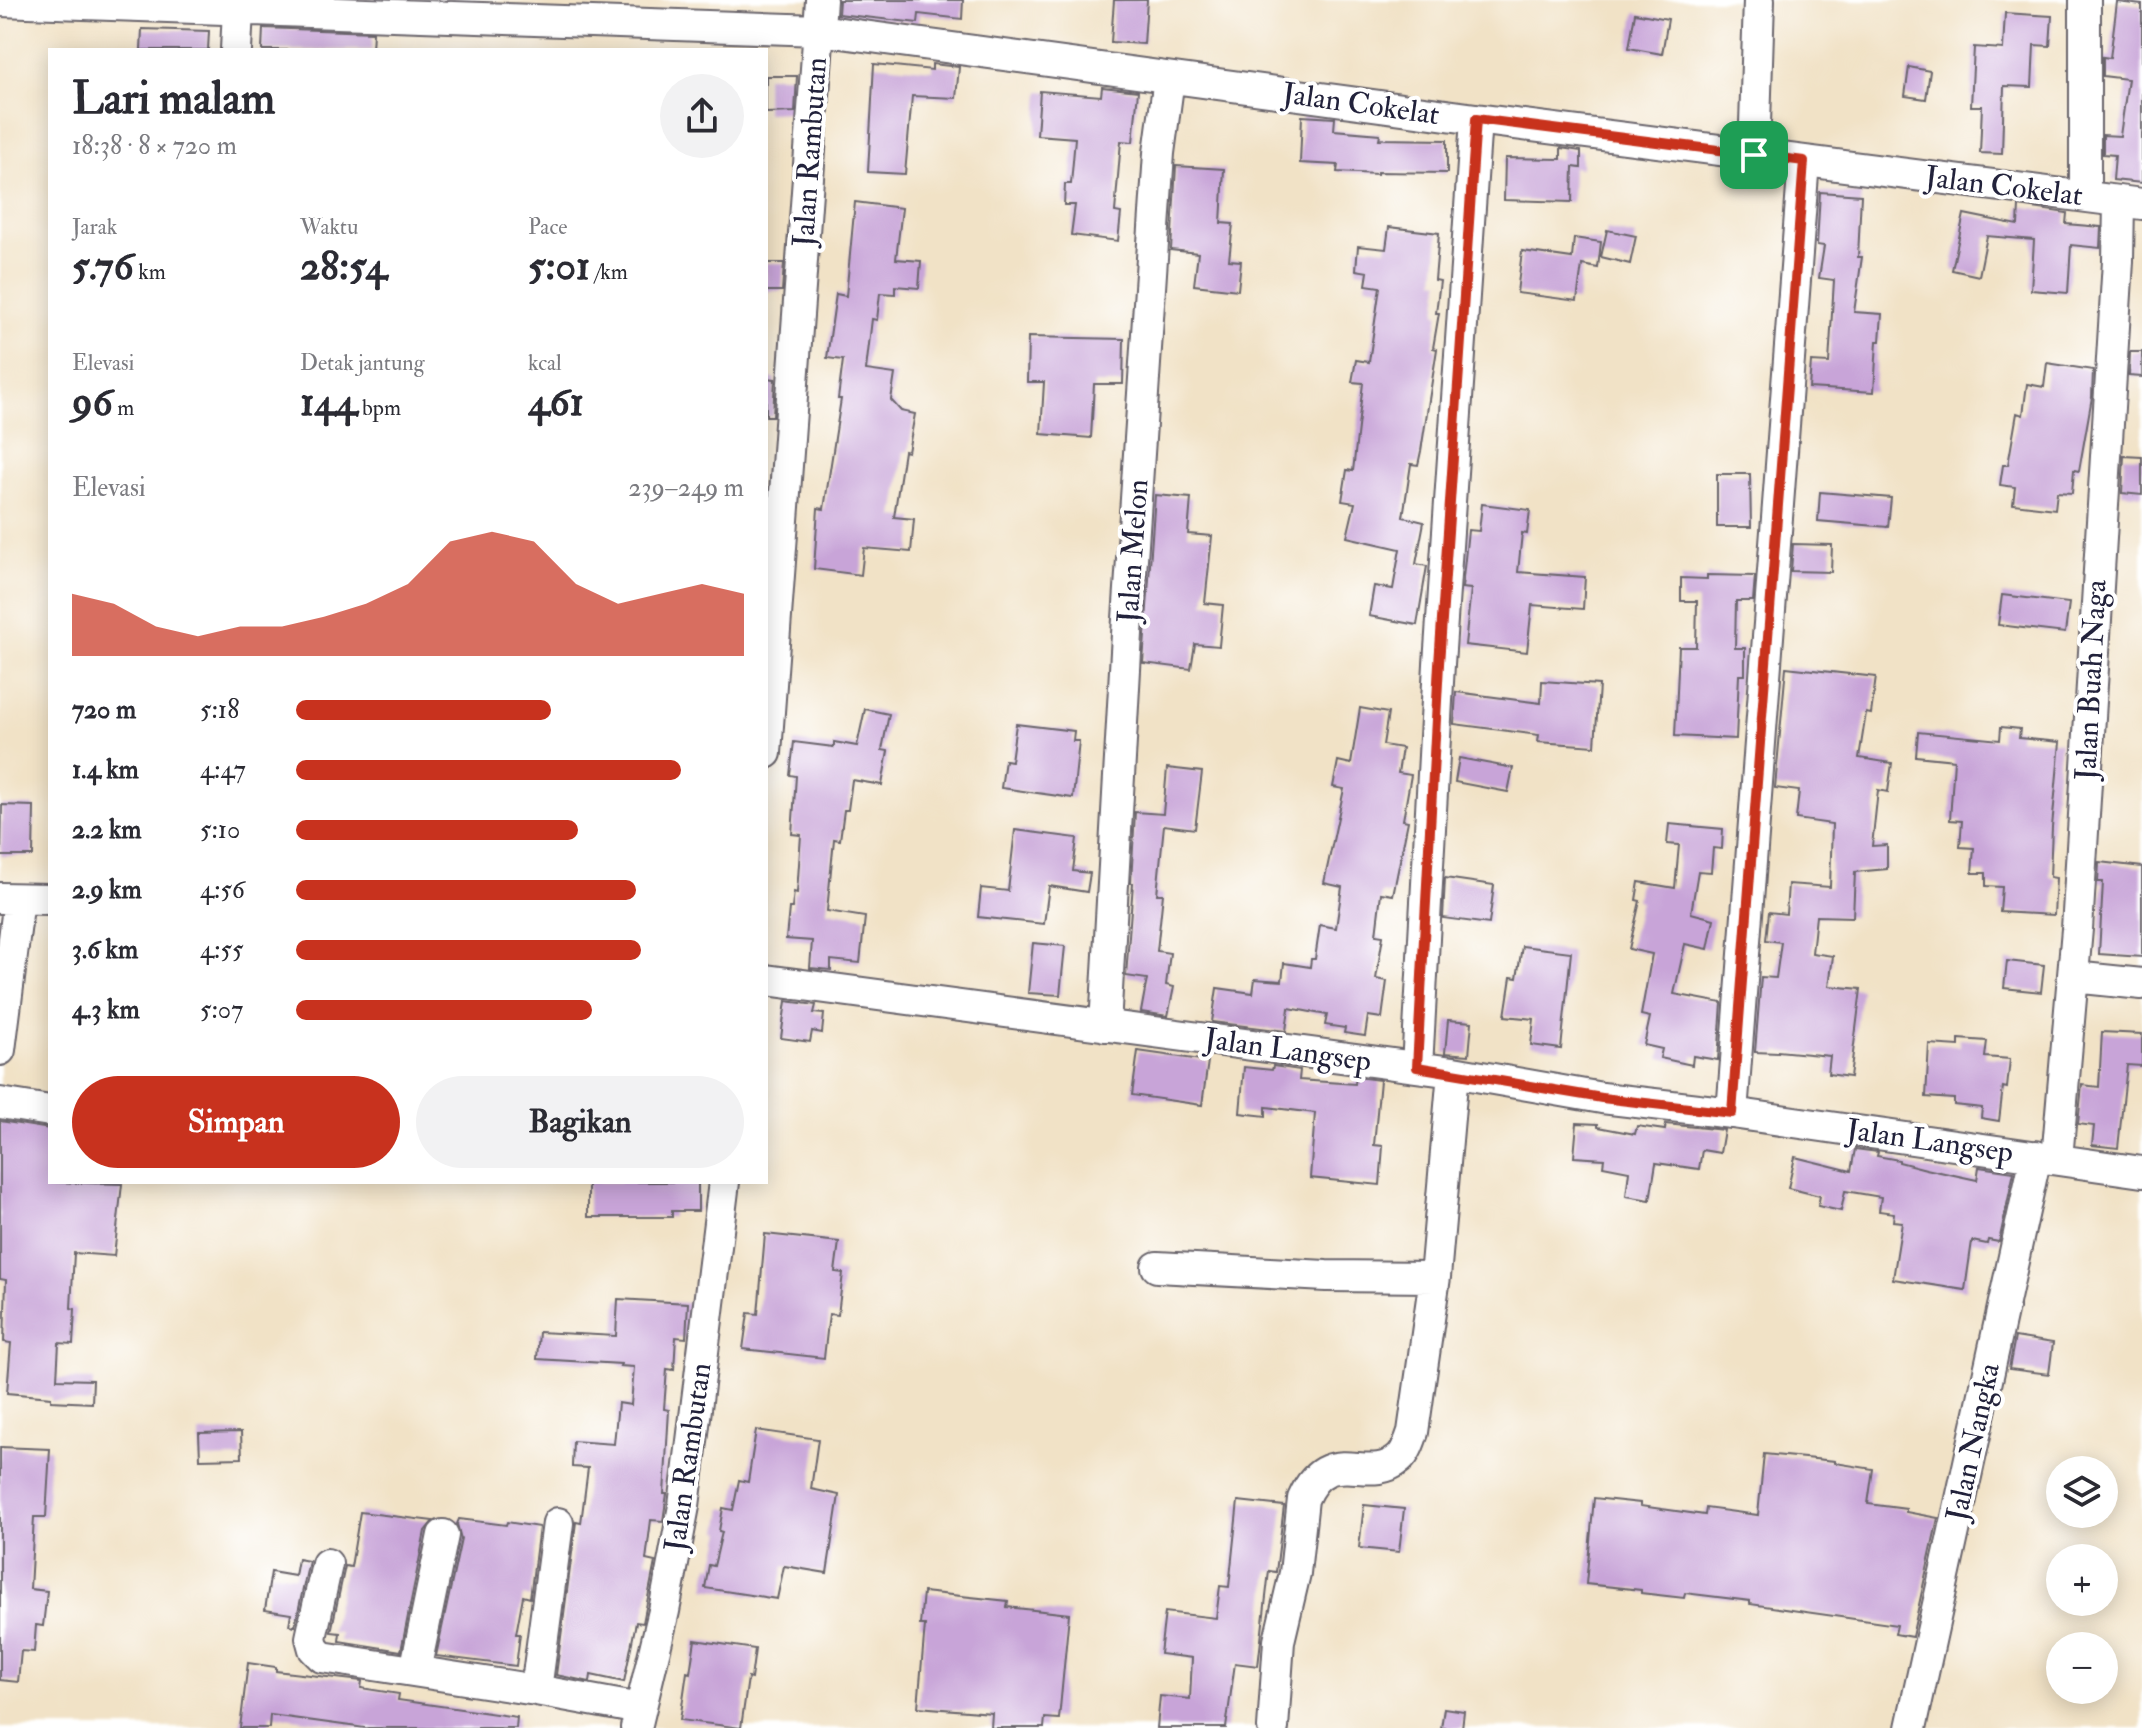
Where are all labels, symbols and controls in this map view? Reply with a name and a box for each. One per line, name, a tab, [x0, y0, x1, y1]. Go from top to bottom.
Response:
street label: Jalan Rambutan	[785, 56, 835, 249]
text: Lari malam	[72, 72, 275, 127]
button: share	[660, 74, 744, 158]
street label: Jalan Cokelat	[1279, 75, 1442, 133]
pin	[1720, 121, 1788, 189]
text: 18:38 · 8 × 720 m	[72, 130, 237, 162]
icon: arrive	[1732, 133, 1776, 177]
street label: Jalan Cokelat	[1922, 158, 2085, 214]
text: Jarak	[72, 213, 117, 241]
text: Waktu	[300, 213, 358, 241]
text: Pace	[528, 213, 567, 241]
text: 5.76	[72, 241, 134, 292]
text: 28:54	[300, 241, 387, 292]
text: 5:01	[528, 241, 590, 292]
text: km	[134, 258, 166, 286]
text: /km	[590, 258, 628, 286]
text: Elevasi	[72, 349, 134, 377]
text: Detak jantung	[300, 349, 425, 377]
text: kcal	[528, 349, 562, 377]
text: 96	[72, 377, 113, 428]
text: 144	[300, 377, 357, 428]
text: 461	[528, 377, 584, 428]
text: m	[113, 394, 134, 422]
text: bpm	[357, 394, 401, 422]
text: Elevasi	[72, 472, 146, 504]
text: 239–249 m	[628, 472, 744, 504]
street label: Jalan Melon	[1109, 478, 1156, 625]
street label: Jalan Buah Naga	[2067, 578, 2115, 782]
text: 720 m	[72, 694, 136, 726]
text: 5:18	[200, 694, 239, 726]
text: 1.4 km	[72, 754, 139, 786]
text: 4:47	[200, 754, 246, 786]
text: 2.2 km	[72, 814, 141, 846]
text: 5:10	[200, 814, 240, 846]
text: 2.9 km	[72, 874, 142, 906]
text: 4:56	[200, 874, 245, 906]
text: 3.6 km	[72, 934, 138, 966]
text: 4:55	[200, 934, 243, 966]
text: 4.3 km	[72, 994, 140, 1026]
text: 5:07	[200, 994, 243, 1026]
street label: Jalan Langsep	[1201, 1020, 1374, 1080]
button: Simpan	[72, 1076, 400, 1168]
button: Bagikan	[416, 1076, 744, 1168]
street label: Jalan Langsep	[1843, 1111, 2016, 1171]
street label: Jalan Nangka	[1938, 1359, 2008, 1525]
street label: Jalan Rambutan	[656, 1360, 720, 1555]
map controls	[2046, 1456, 2118, 1704]
button: layers	[2046, 1456, 2118, 1528]
button: +	[2046, 1544, 2118, 1616]
button: −	[2046, 1632, 2118, 1704]

